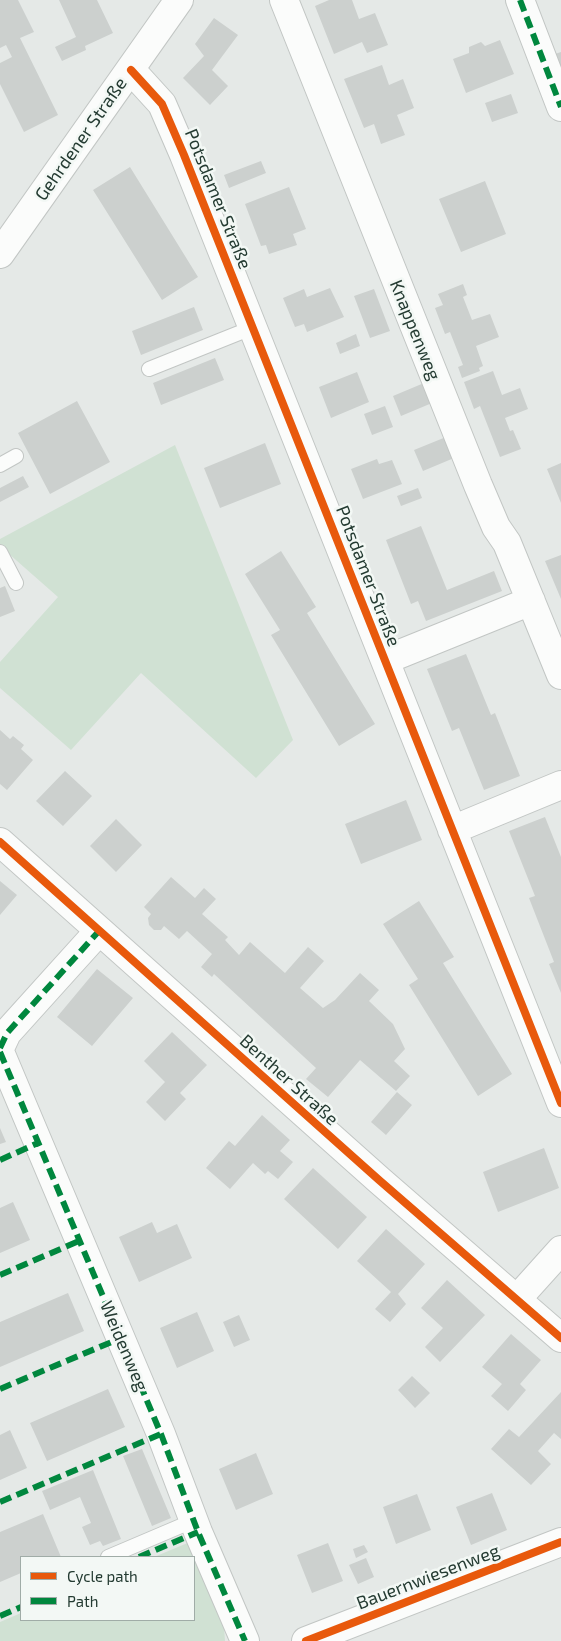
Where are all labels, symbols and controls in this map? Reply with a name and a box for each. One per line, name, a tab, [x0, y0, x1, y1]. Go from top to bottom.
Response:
street label: Gehrdener Straße	[30, 73, 132, 205]
street label: Potsdamer Straße	[180, 126, 256, 272]
street label: Knappenweg	[385, 277, 445, 383]
street label: Potsdamer Straße	[331, 502, 405, 650]
street label: Benther Straße	[235, 1030, 343, 1130]
street label: Weidenweg	[95, 1298, 153, 1394]
street label: Bauernwiesenweg	[353, 1540, 503, 1614]
legend	[20, 1556, 195, 1621]
text: Cycle path	[67, 1567, 138, 1585]
text: Path	[67, 1592, 98, 1610]

